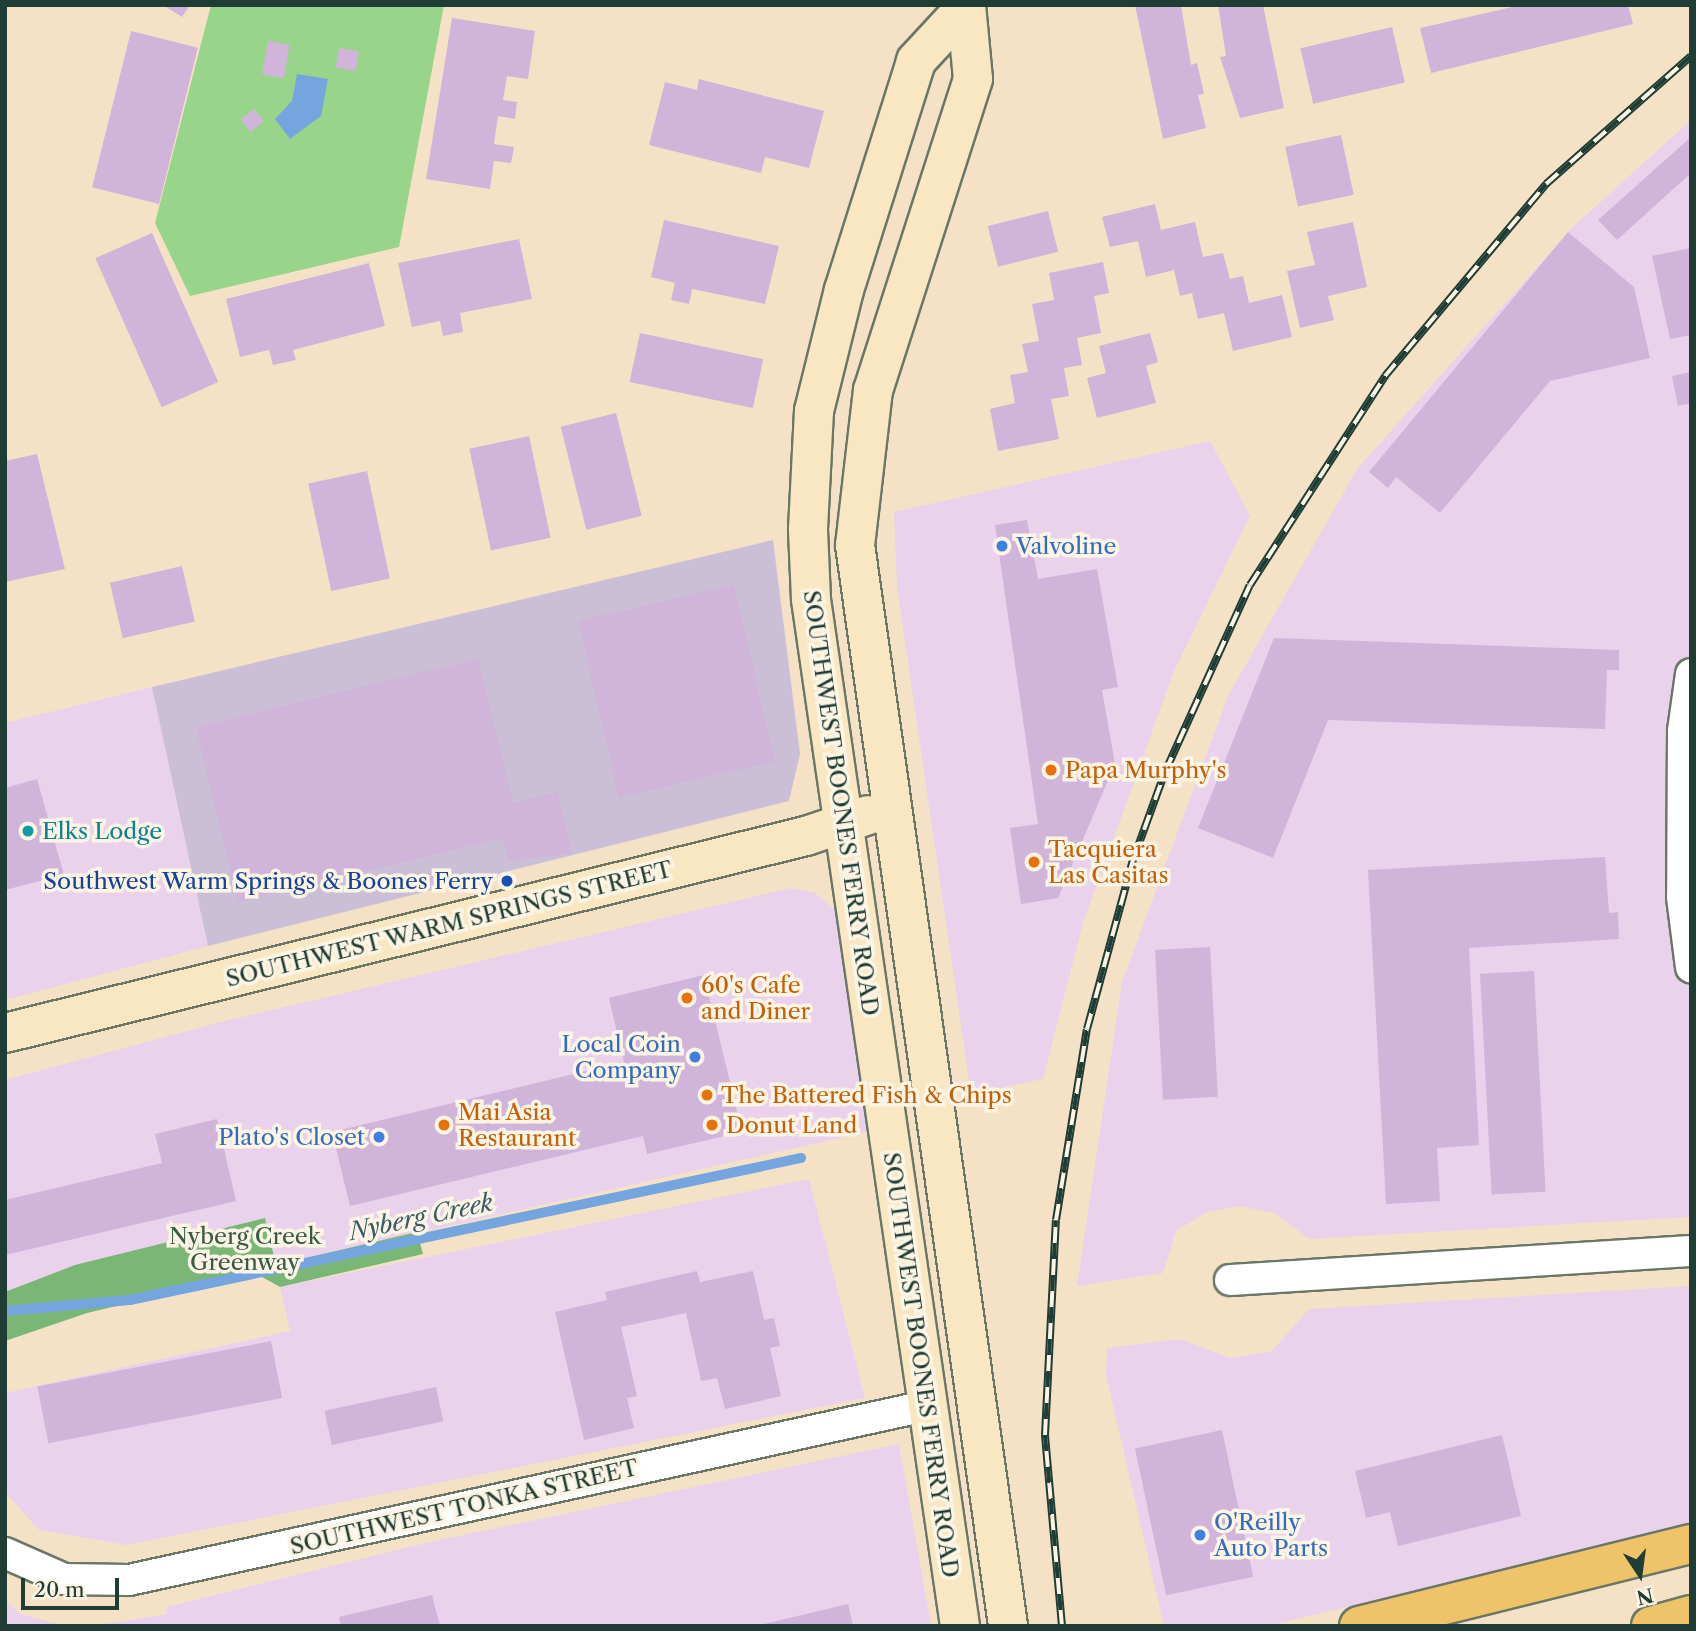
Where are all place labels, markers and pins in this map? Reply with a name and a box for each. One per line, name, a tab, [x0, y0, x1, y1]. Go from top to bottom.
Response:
place label: Valvoline	[1016, 532, 1116, 560]
marker: Valvoline	[994, 538, 1010, 554]
place label: Papa Murphy's	[1065, 756, 1227, 784]
marker: Papa Murphy's	[1043, 762, 1059, 778]
place label: Elks Lodge	[42, 817, 162, 845]
marker: Elks Lodge	[20, 823, 36, 839]
place label: Tacquiera Las Casitas	[1048, 835, 1169, 889]
marker: Tacquiera Las Casitas	[1026, 854, 1042, 870]
place label: Southwest Warm Springs & Boones Ferry	[42, 867, 493, 895]
marker: Southwest Warm Springs & Boones Ferry	[499, 873, 515, 889]
place label: 60's Cafe and Diner	[701, 971, 810, 1025]
marker: 60's Cafe and Diner	[679, 990, 695, 1006]
place label: Local Coin Company	[561, 1030, 681, 1084]
marker: Local Coin Company	[687, 1049, 703, 1065]
place label: The Battered Fish & Chips	[721, 1081, 1012, 1109]
marker: The Battered Fish & Chips	[699, 1087, 715, 1103]
place label: Mai Asia Restaurant	[458, 1098, 576, 1152]
place label: Donut Land	[726, 1111, 857, 1139]
marker: Mai Asia Restaurant	[436, 1117, 452, 1133]
marker: Donut Land	[704, 1117, 720, 1133]
place label: Plato's Closet	[218, 1123, 365, 1151]
marker: Plato's Closet	[371, 1129, 387, 1145]
place label: O'Reilly Auto Parts	[1214, 1508, 1328, 1562]
marker: O'Reilly Auto Parts	[1192, 1527, 1208, 1543]

